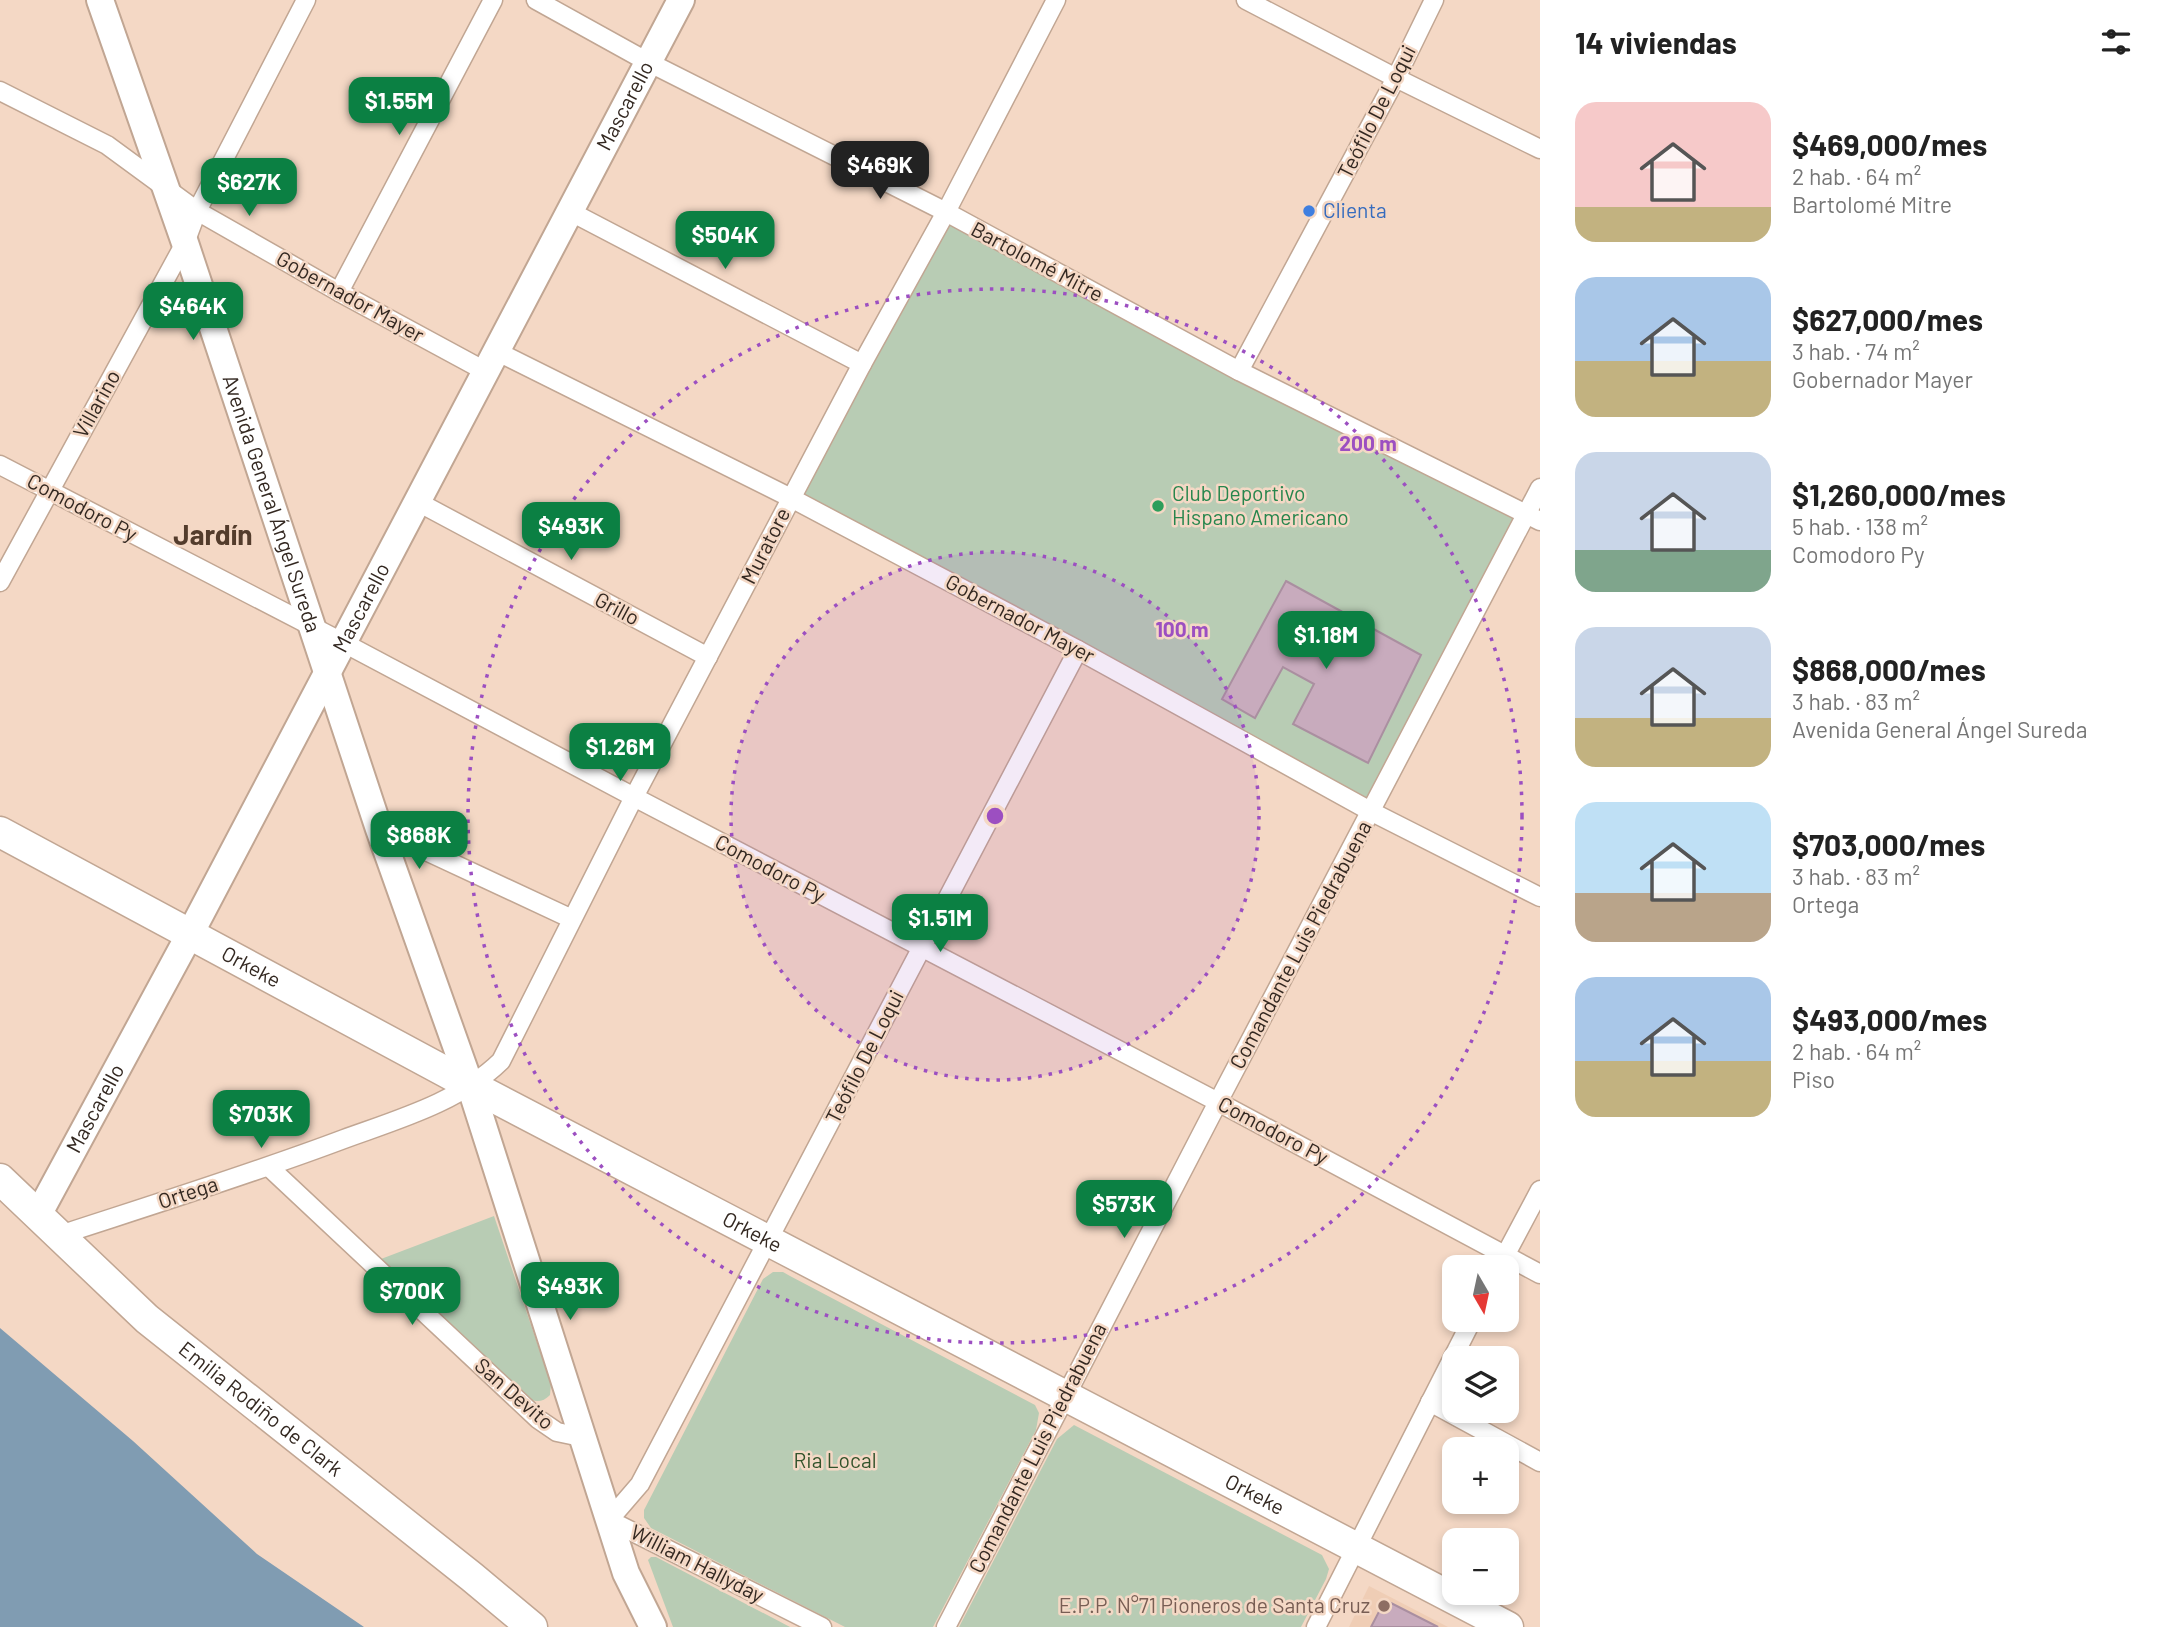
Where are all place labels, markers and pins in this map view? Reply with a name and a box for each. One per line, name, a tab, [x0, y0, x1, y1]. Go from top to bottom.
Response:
pin: $1.55M	[342, 78, 456, 137]
pin: $469K	[831, 142, 929, 201]
pin: $627K	[200, 158, 298, 218]
place label: Clienta	[1323, 197, 1387, 222]
marker: Clienta	[1301, 203, 1317, 219]
pin: $504K	[676, 212, 774, 271]
pin: $464K	[144, 282, 242, 342]
place label: Club Deportivo Hispano Americano	[1172, 480, 1349, 529]
marker: Club Deportivo Hispano Americano	[1150, 498, 1166, 514]
pin: $493K	[522, 503, 620, 562]
pin: $1.18M	[1269, 612, 1383, 671]
pin: $1.26M	[563, 724, 677, 783]
centre of rings	[983, 804, 1007, 828]
pin: $868K	[370, 812, 468, 871]
pin: $1.51M	[883, 894, 997, 954]
pin: $703K	[212, 1090, 310, 1150]
pin: $573K	[1075, 1180, 1173, 1240]
pin: $493K	[521, 1262, 619, 1322]
pin: $700K	[363, 1268, 461, 1327]
place label: E.P.P. N°71 Pioneros de Santa Cruz	[1059, 1592, 1370, 1617]
marker: E.P.P. N°71 Pioneros de Santa Cruz	[1376, 1598, 1392, 1614]

